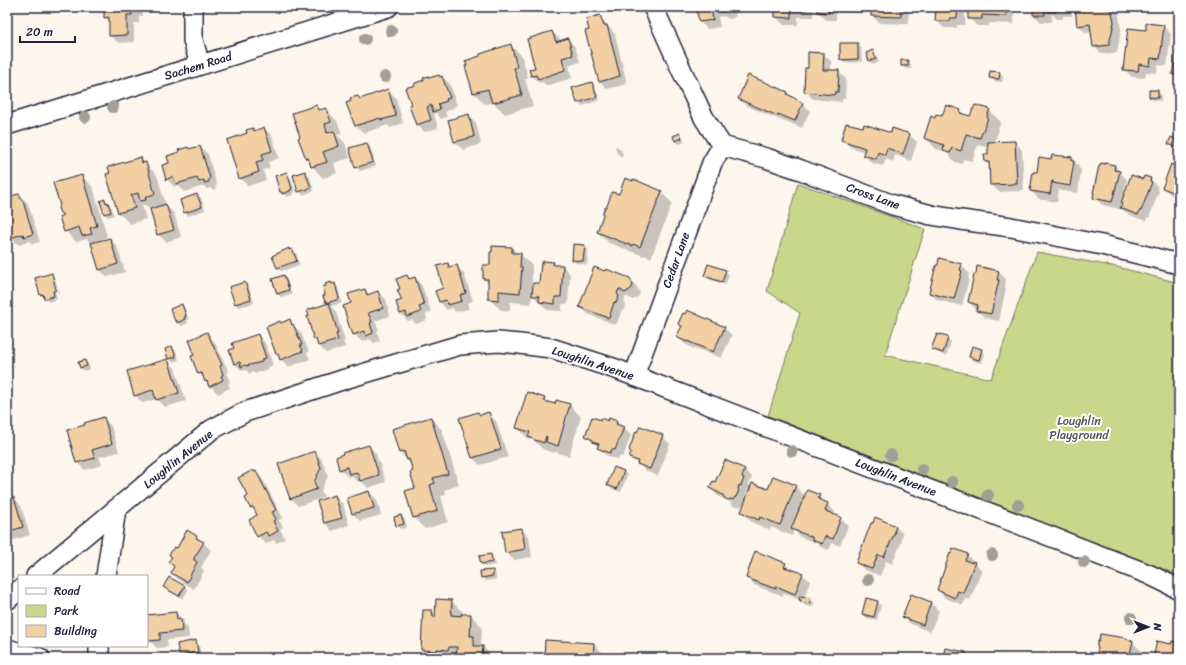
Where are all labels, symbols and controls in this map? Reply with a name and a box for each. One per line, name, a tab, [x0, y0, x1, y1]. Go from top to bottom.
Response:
scale bar	[20, 18, 75, 44]
text: 20 m	[26, 21, 53, 43]
street label: Sachem Road	[161, 45, 236, 87]
street label: Cross Lane	[843, 176, 903, 216]
street label: Cedar Lane	[656, 229, 696, 291]
street label: Loughlin Avenue	[549, 339, 637, 387]
park label: Loughlin Playground	[1049, 410, 1109, 446]
street label: Loughlin Avenue	[138, 424, 218, 494]
street label: Loughlin Avenue	[852, 451, 940, 503]
legend	[18, 575, 148, 647]
text: Road	[54, 580, 81, 602]
text: Park	[54, 600, 79, 622]
north arrow	[1128, 607, 1168, 647]
text: Building	[54, 620, 97, 642]
text: N	[1148, 622, 1167, 631]

